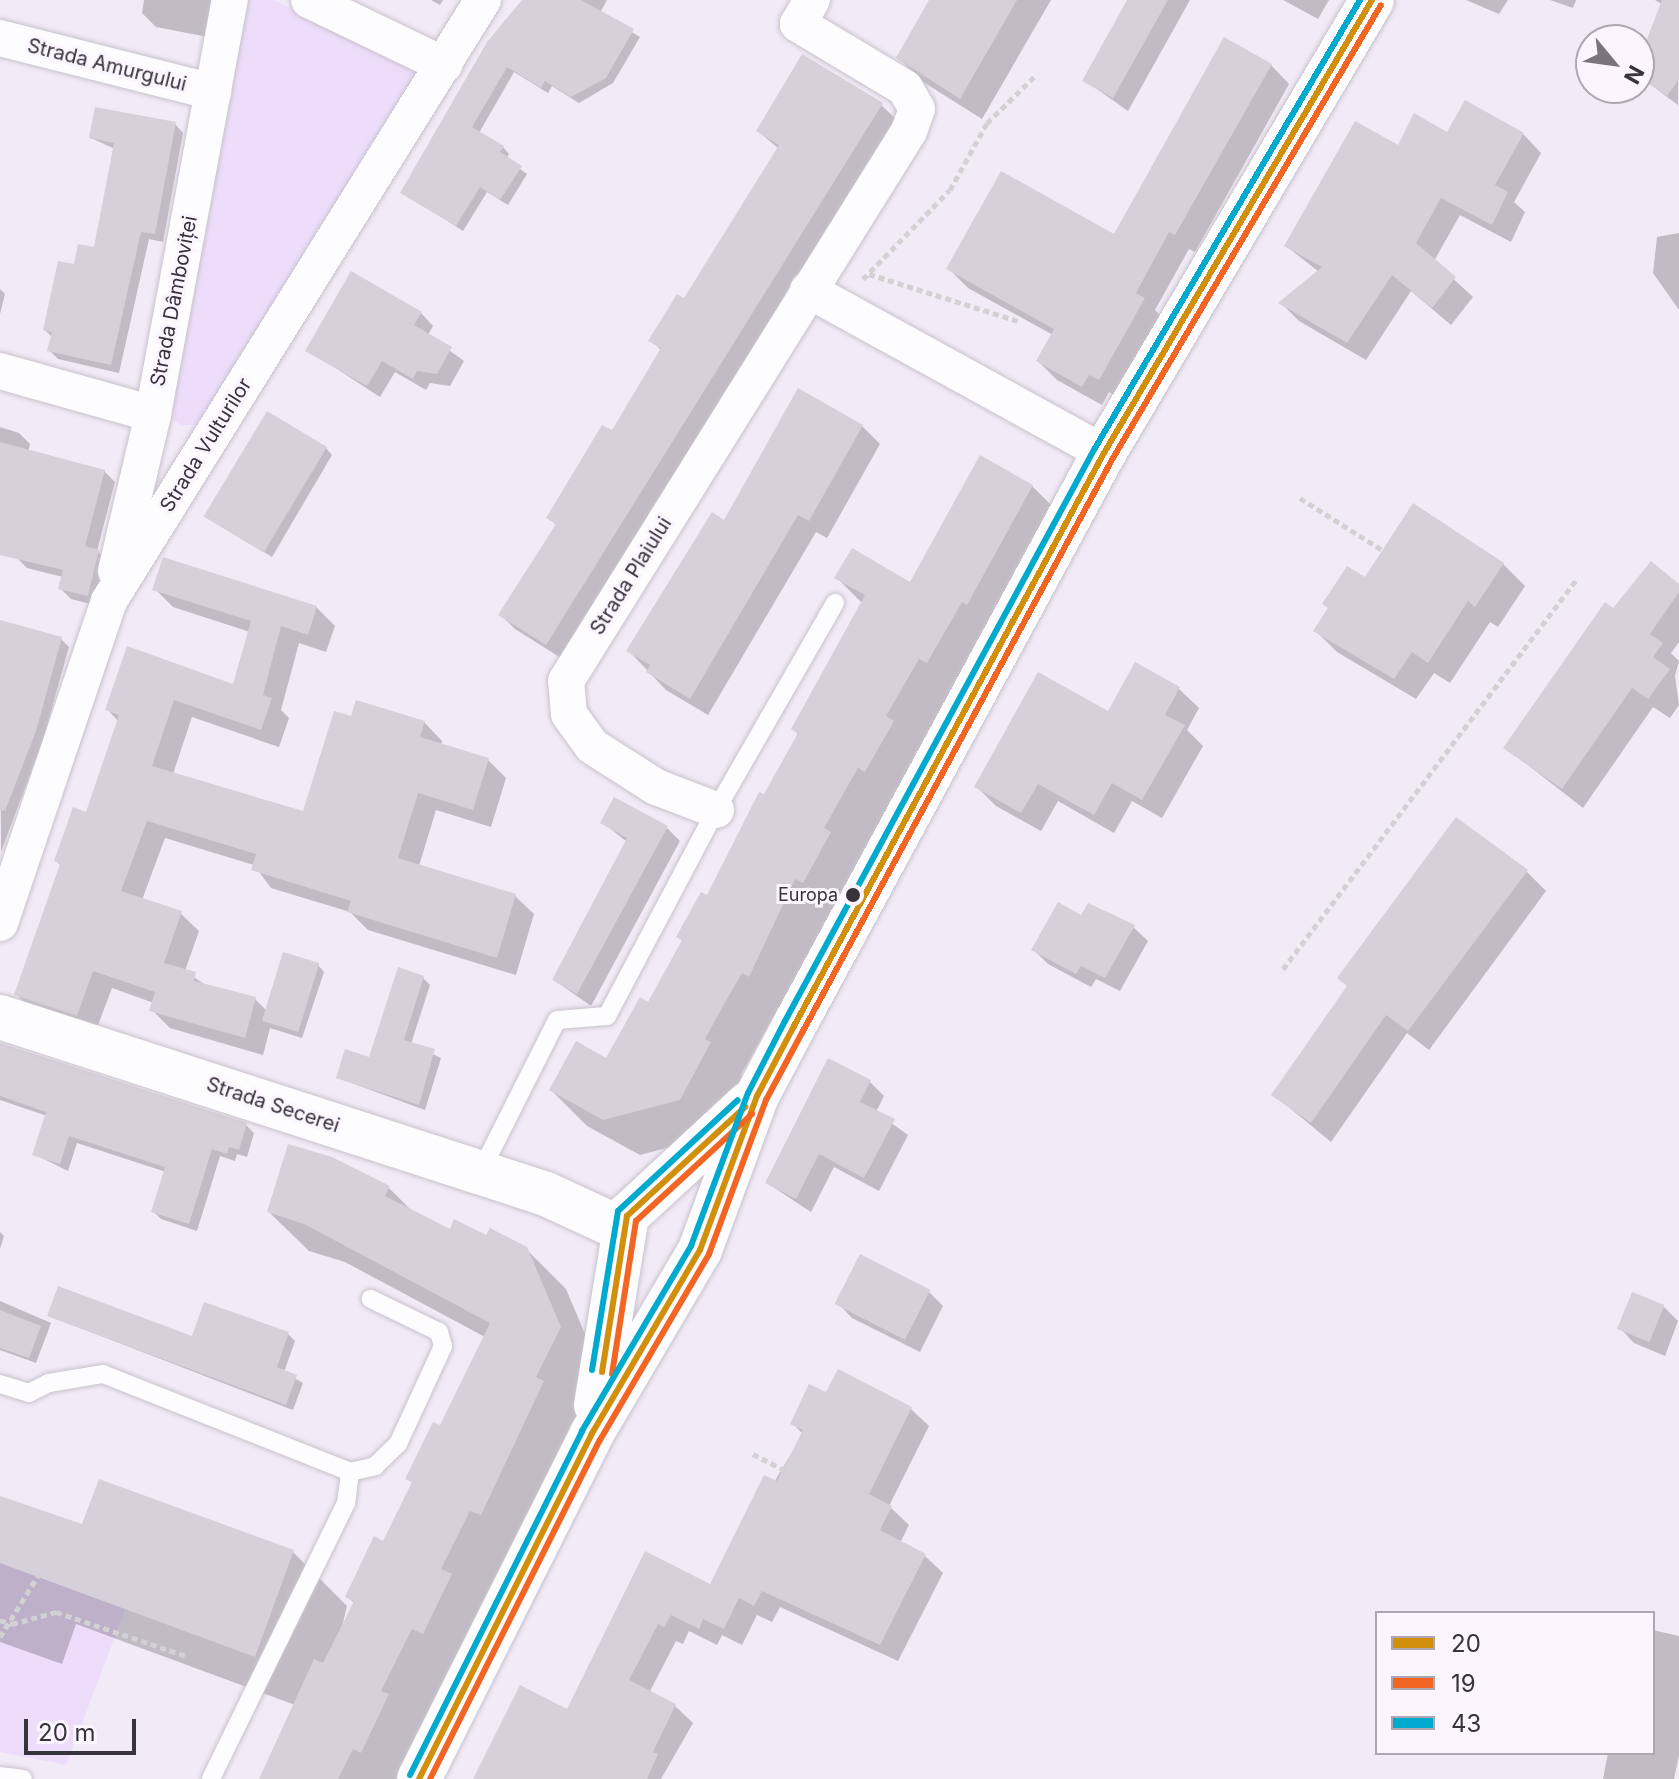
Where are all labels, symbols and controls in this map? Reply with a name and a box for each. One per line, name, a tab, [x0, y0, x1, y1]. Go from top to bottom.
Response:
north arrow	[1575, 24, 1655, 104]
street label: Strada Amurgului	[25, 34, 189, 96]
text: N	[1619, 61, 1650, 88]
street label: Strada Dâmboviței	[146, 214, 202, 388]
street label: Strada Vulturilor	[155, 374, 257, 516]
street label: Strada Plaiului	[585, 513, 677, 639]
place label: Europa	[778, 884, 838, 906]
marker: Europa	[845, 887, 861, 903]
street label: Strada Secerei	[203, 1072, 343, 1138]
legend	[1375, 1611, 1655, 1755]
text: 20	[1451, 1629, 1481, 1658]
text: 19	[1451, 1669, 1476, 1698]
scale bar	[28, 1703, 140, 1753]
text: 43	[1451, 1709, 1481, 1738]
text: 20 m	[38, 1718, 96, 1747]

